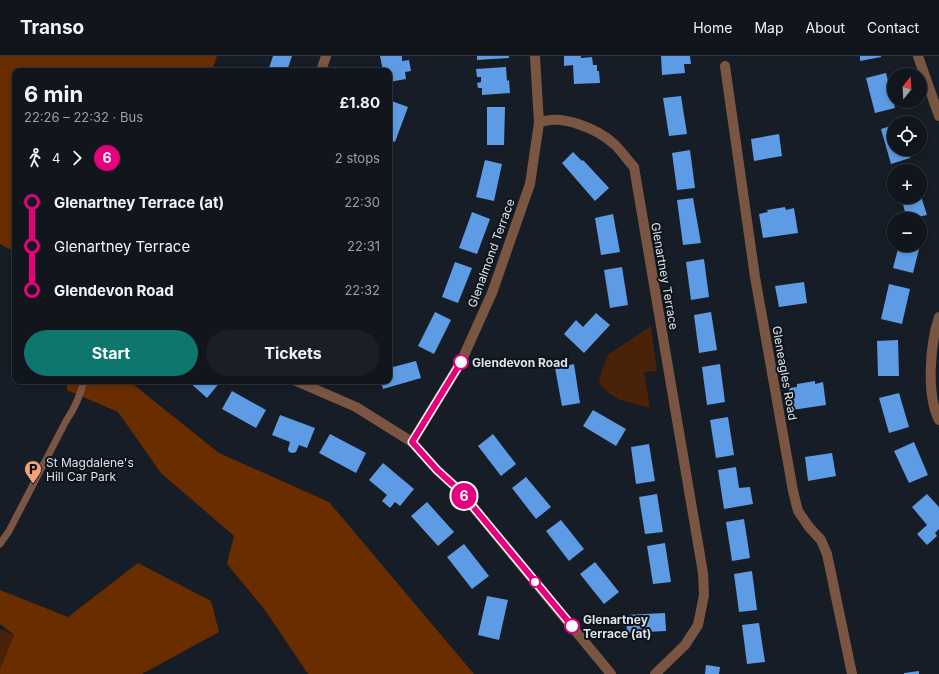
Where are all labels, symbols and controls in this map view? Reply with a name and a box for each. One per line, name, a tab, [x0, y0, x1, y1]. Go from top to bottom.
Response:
text: Transo	[20, 16, 84, 39]
text: Home	[693, 19, 732, 36]
text: Map	[754, 19, 784, 36]
text: About	[806, 19, 845, 36]
text: Contact	[867, 19, 919, 36]
north arrow	[887, 68, 927, 108]
map controls	[887, 68, 927, 252]
text: 6 min	[24, 81, 83, 107]
text: £1.80	[339, 93, 380, 112]
text: 22:26 – 22:32 · Bus	[24, 109, 143, 125]
button: locate	[887, 116, 927, 156]
icon: walk	[24, 147, 46, 169]
icon: forward	[66, 147, 88, 169]
text: 6	[102, 149, 112, 166]
text: 4	[52, 150, 60, 166]
text: 2 stops	[335, 150, 380, 166]
button: +	[887, 164, 927, 204]
text: Glenartney Terrace (at)	[54, 193, 224, 212]
text: 22:30	[344, 194, 380, 210]
street label: Glenalmond Terrace	[464, 197, 518, 309]
button: −	[887, 212, 927, 252]
street label: Glenartney Terrace	[648, 221, 682, 331]
text: Glenartney Terrace	[54, 237, 190, 256]
text: 22:31	[347, 238, 380, 254]
text: Glendevon Road	[54, 281, 174, 300]
text: 22:32	[344, 282, 380, 298]
street label: Gleneagles Road	[769, 325, 801, 421]
button: Start	[24, 330, 198, 376]
button: Tickets	[206, 330, 380, 376]
marker: Glendevon Road	[453, 354, 469, 370]
place label: Glendevon Road	[472, 355, 568, 370]
place label: St Magdalene's Hill Car Park	[46, 455, 134, 484]
parking icon: St Magdalene's Hill Car Park	[23, 459, 43, 484]
line badge: 6	[451, 483, 477, 509]
text: 6	[459, 487, 469, 504]
unlabelled marker	[529, 576, 541, 588]
place label: Glenartney Terrace (at)	[583, 612, 651, 641]
marker: Glenartney Terrace (at)	[564, 618, 580, 634]

